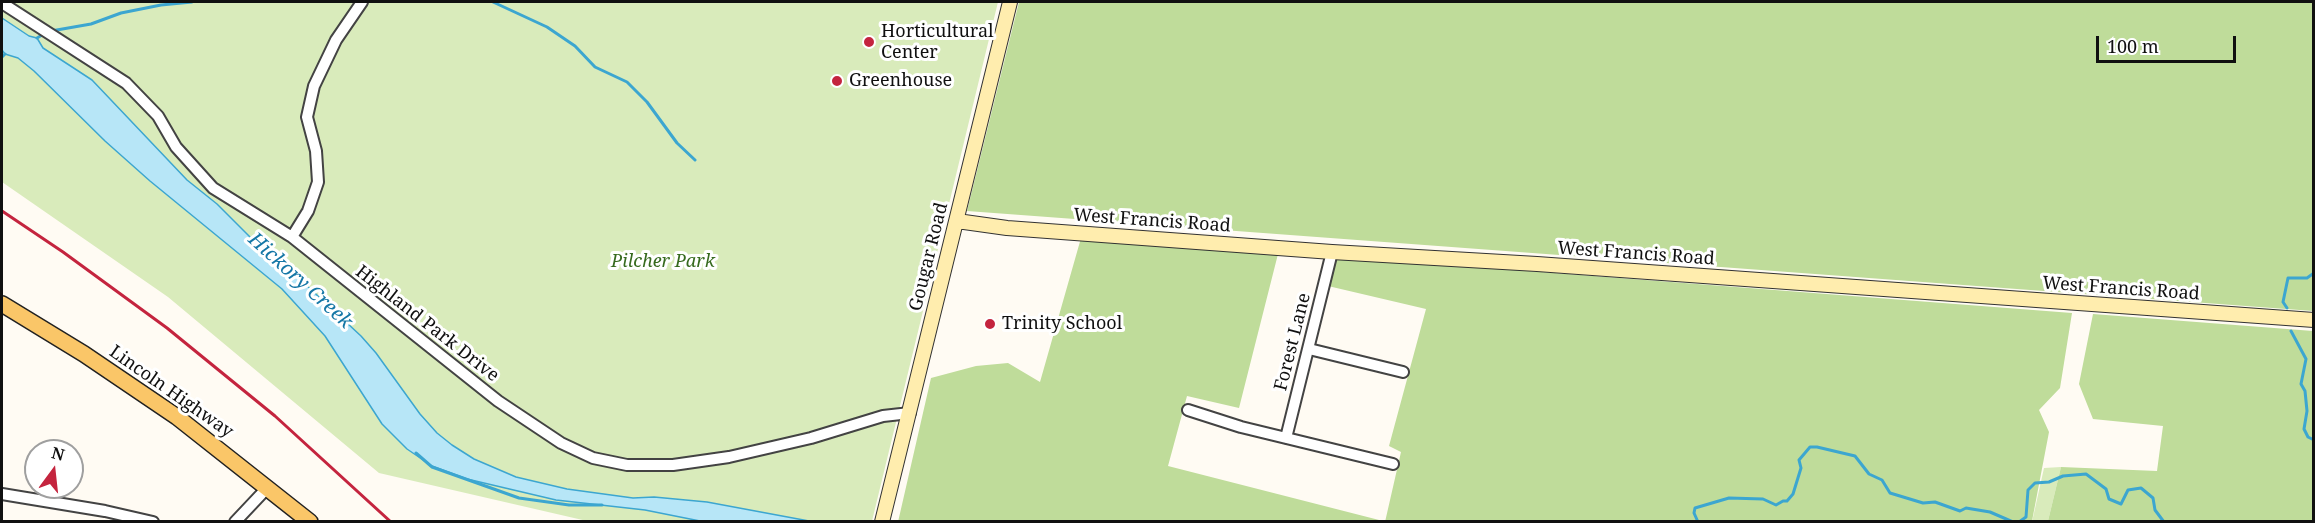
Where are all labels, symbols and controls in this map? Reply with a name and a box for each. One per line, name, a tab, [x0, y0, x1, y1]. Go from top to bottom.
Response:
place label: Horticultural Center	[881, 21, 994, 63]
scale bar	[2099, 24, 2238, 62]
text: 100 m	[2107, 34, 2159, 58]
marker: Horticultural Center	[862, 35, 876, 49]
place label: Greenhouse	[849, 70, 952, 92]
marker: Greenhouse	[830, 74, 844, 88]
street label: Gougar Road	[905, 201, 953, 313]
street label: West Francis Road	[1073, 205, 1231, 237]
water label: Hickory Creek	[243, 228, 357, 334]
street label: West Francis Road	[1557, 238, 1715, 270]
park label: Pilcher Park	[611, 251, 715, 273]
street label: Highland Park Drive	[351, 261, 503, 387]
street label: West Francis Road	[2042, 273, 2200, 305]
street label: Forest Lane	[1270, 291, 1316, 393]
place label: Trinity School	[1002, 313, 1122, 335]
marker: Trinity School	[983, 317, 997, 331]
street label: Lincoln Highway	[105, 341, 237, 443]
north arrow	[24, 439, 84, 499]
text: N	[49, 441, 67, 466]

